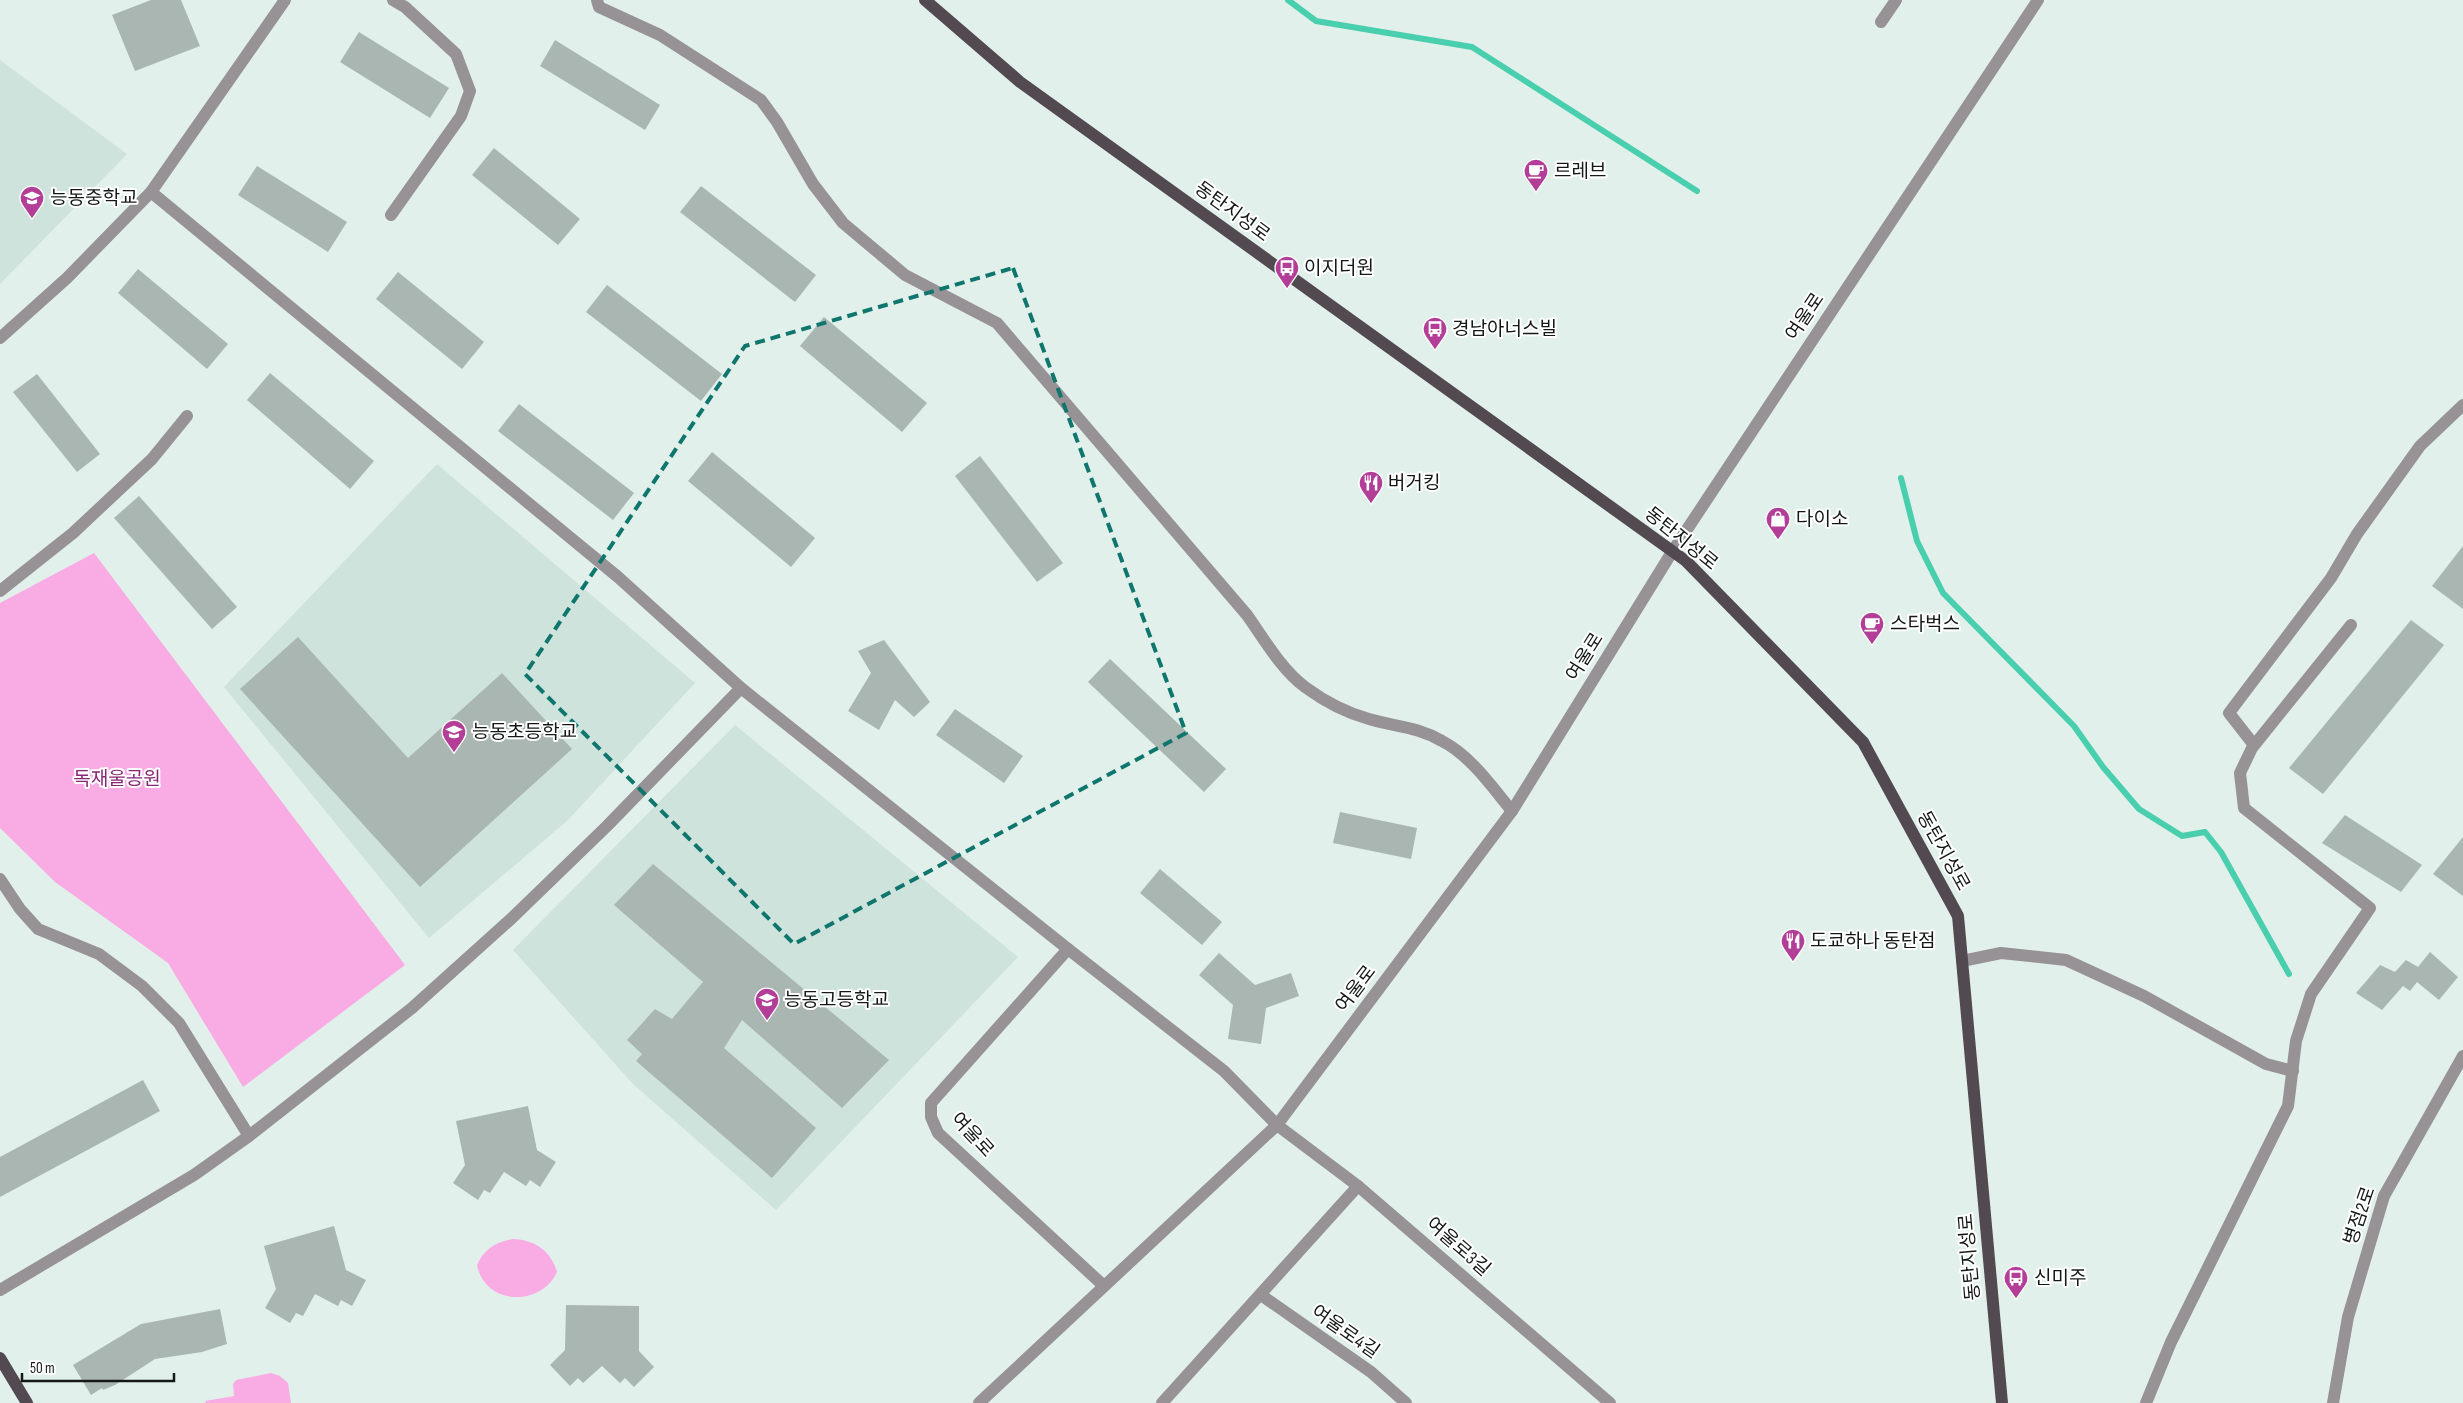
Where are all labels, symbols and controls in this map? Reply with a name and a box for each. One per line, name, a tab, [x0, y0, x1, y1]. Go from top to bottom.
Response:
cafe icon: 르레브	[1523, 158, 1549, 192]
place label: 르레브	[1554, 160, 1606, 183]
street label: 동탄지성로	[1190, 177, 1274, 247]
school or university icon: 능동중학교	[19, 185, 45, 219]
place label: 능동중학교	[50, 187, 137, 210]
bus stop icon: 이지더원	[1274, 255, 1300, 289]
place label: 이지더원	[1304, 257, 1374, 280]
street label: 여울로	[1781, 289, 1829, 345]
bus stop icon: 경남아너스빌	[1422, 316, 1448, 350]
place label: 경남아너스빌	[1452, 318, 1557, 341]
restaurant icon: 버거킹	[1358, 470, 1384, 504]
place label: 버거킹	[1388, 472, 1440, 495]
street label: 동탄지성로	[1640, 503, 1722, 575]
shop icon: 다이소	[1765, 506, 1791, 540]
place label: 다이소	[1796, 508, 1848, 531]
cafe icon: 스타벅스	[1859, 611, 1885, 645]
place label: 스타벅스	[1890, 613, 1960, 636]
street label: 여울로	[1561, 629, 1609, 685]
school or university icon: 능동초등학교	[441, 719, 467, 753]
place label: 능동초등학교	[472, 721, 577, 744]
park label: 독재울공원	[73, 768, 161, 791]
street label: 동탄지성로	[1912, 807, 1974, 895]
restaurant icon: 도쿄하나 동탄점	[1780, 928, 1806, 962]
place label: 도쿄하나 동탄점	[1810, 930, 1935, 953]
street label: 여울로	[1331, 961, 1381, 1017]
school or university icon: 능동고등학교	[754, 987, 780, 1021]
place label: 능동고등학교	[784, 989, 889, 1012]
street label: 여울로	[946, 1108, 998, 1162]
street label: 병점2로	[2339, 1184, 2381, 1248]
street label: 동탄지성로	[1955, 1212, 1985, 1302]
street label: 여울로3길	[1421, 1213, 1495, 1281]
bus stop icon: 신미주	[2003, 1265, 2029, 1299]
place label: 신미주	[2034, 1267, 2086, 1290]
street label: 여울로4길	[1307, 1300, 1383, 1364]
scale bar	[22, 1350, 175, 1382]
text: 50 m	[30, 1359, 55, 1378]

